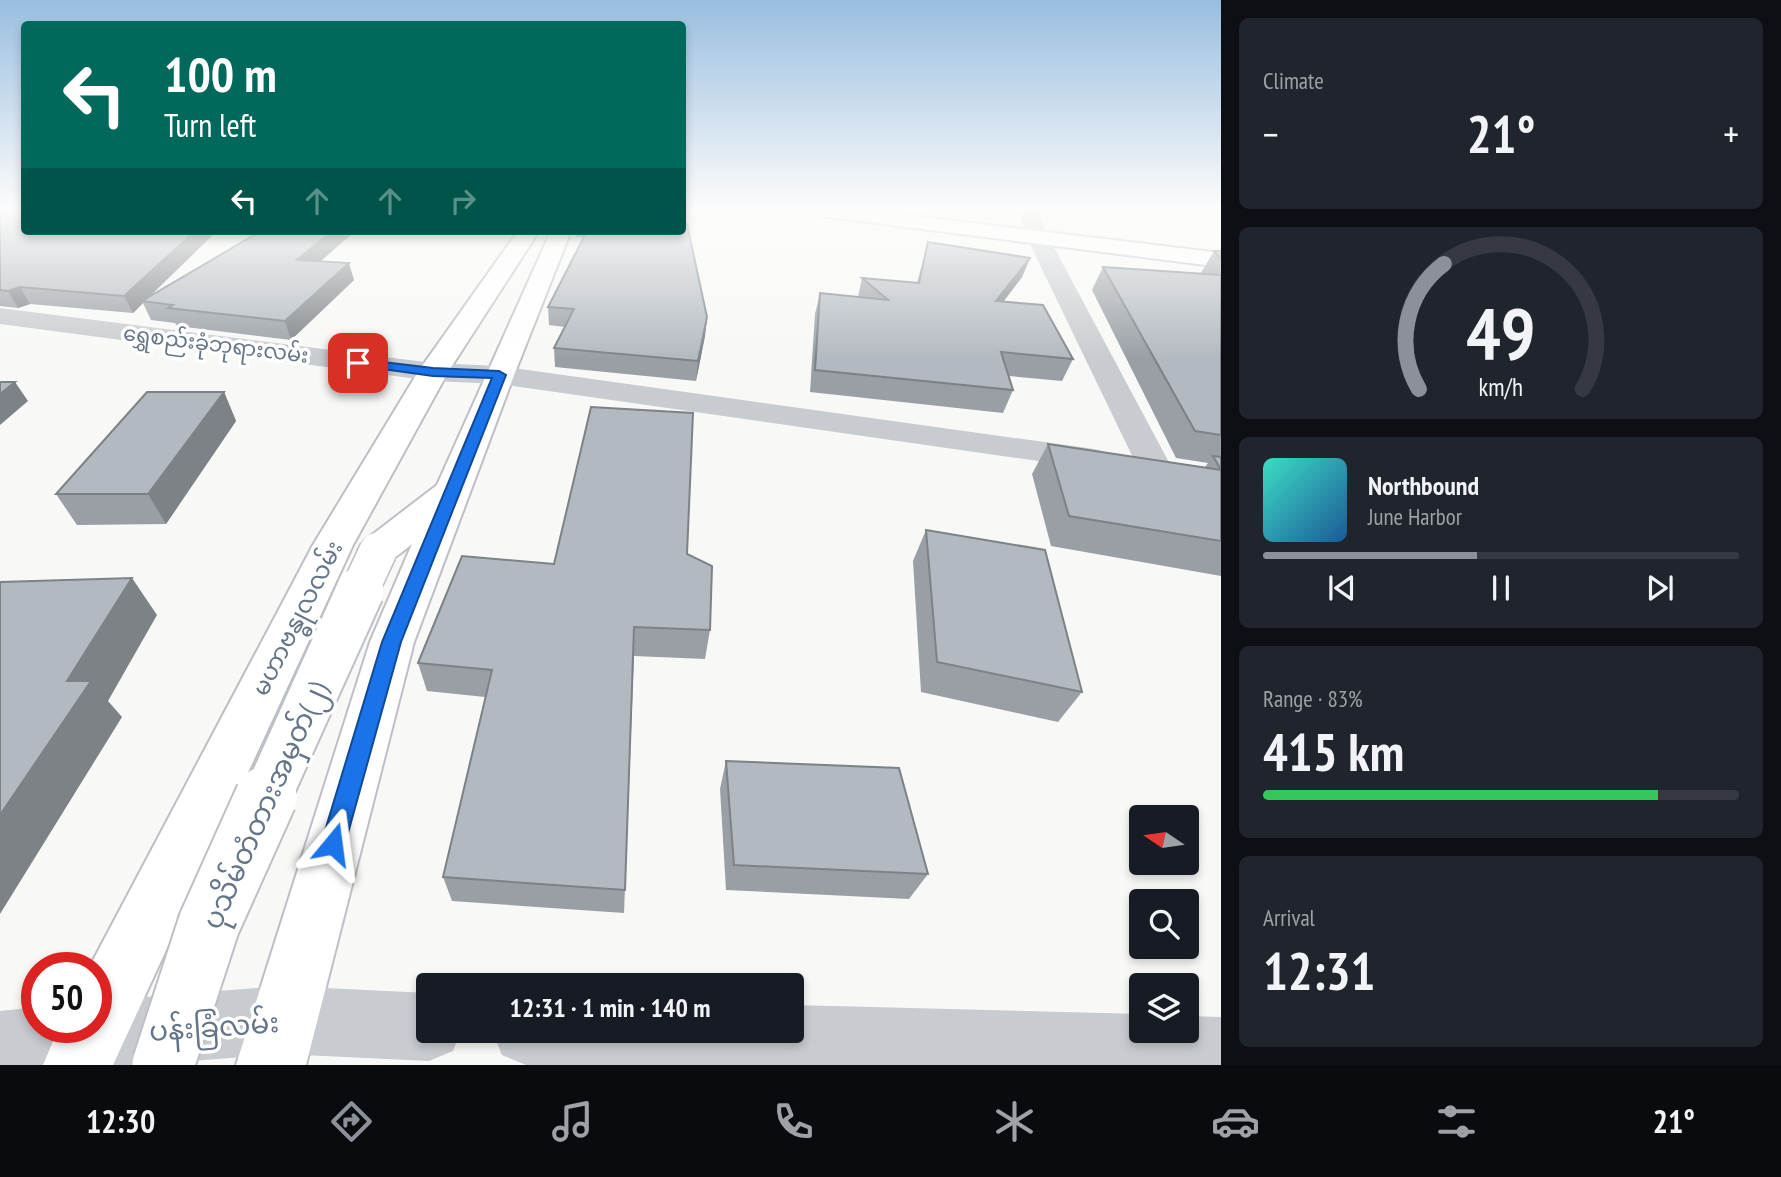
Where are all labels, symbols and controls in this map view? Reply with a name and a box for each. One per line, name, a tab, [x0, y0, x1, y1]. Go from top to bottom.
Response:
text: 100 m	[164, 42, 277, 106]
icon: left	[49, 49, 140, 140]
text: Climate	[1263, 66, 1324, 95]
text: 21°	[1467, 100, 1535, 167]
text: Turn left	[164, 104, 256, 146]
text: −	[1263, 109, 1279, 158]
text: +	[1723, 109, 1739, 158]
icon: left	[225, 182, 263, 220]
icon: ahead	[298, 182, 336, 220]
icon: ahead	[371, 182, 409, 220]
icon: right	[444, 182, 482, 220]
text: 49	[1466, 286, 1536, 380]
street label: ရွှေစည်းခုံဘုရားလမ်း	[121, 317, 310, 373]
pin	[328, 333, 388, 393]
icon: arrive	[339, 344, 377, 382]
text: km/h	[1479, 371, 1523, 403]
text: Northbound	[1368, 469, 1479, 502]
text: June Harbor	[1368, 502, 1462, 531]
street label: မဟာဗန္ဓုလလမ်း	[245, 535, 354, 703]
icon: previous	[1323, 569, 1361, 607]
icon: pause	[1482, 569, 1520, 607]
icon: next	[1641, 569, 1679, 607]
street label: ပုသိမ်တံတားအမှတ်(၂)	[193, 675, 340, 937]
text: Range · 83%	[1263, 684, 1363, 713]
text: 415 km	[1263, 718, 1404, 785]
north arrow	[1129, 805, 1199, 875]
map controls	[1129, 805, 1199, 1043]
position arrow	[296, 807, 370, 881]
button: search	[1129, 889, 1199, 959]
text: Arrival	[1263, 903, 1315, 932]
text: 12:31	[1263, 937, 1375, 1004]
speed limit sign: 50	[21, 952, 112, 1043]
button: layers	[1129, 973, 1199, 1043]
text: 12:31 · 1 min · 140 m	[510, 991, 710, 1024]
street label: ပန်းခြံလမ်း	[148, 1003, 281, 1054]
icon: directions	[327, 1097, 376, 1146]
icon: music	[548, 1097, 597, 1146]
icon: phone	[769, 1097, 818, 1146]
icon: climate	[990, 1097, 1039, 1146]
icon: car	[1211, 1097, 1260, 1146]
icon: filters	[1432, 1097, 1481, 1146]
text: 12:30	[86, 1100, 155, 1142]
text: 21°	[1653, 1100, 1695, 1142]

